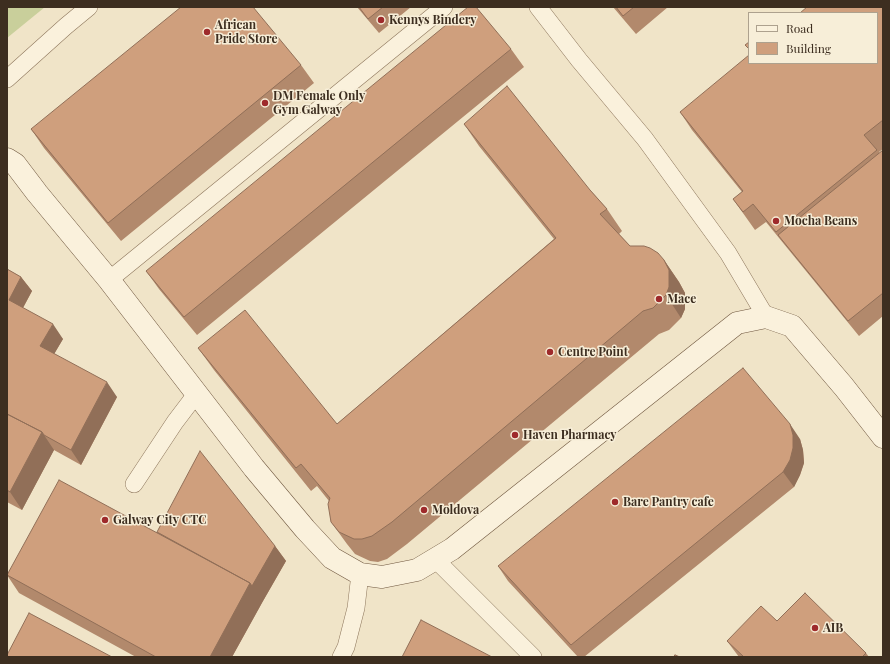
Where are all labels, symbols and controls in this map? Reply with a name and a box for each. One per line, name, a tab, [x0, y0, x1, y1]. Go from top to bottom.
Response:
legend	[748, 12, 878, 64]
place label: Kennys Bindery	[389, 13, 477, 27]
marker: Kennys Bindery	[376, 15, 386, 25]
place label: African Pride Store	[215, 18, 278, 46]
text: Road	[786, 20, 813, 36]
marker: African Pride Store	[202, 27, 212, 37]
text: Building	[786, 40, 831, 56]
place label: DM Female Only Gym Galway	[273, 89, 365, 117]
marker: DM Female Only Gym Galway	[260, 98, 270, 108]
place label: Mocha Beans	[784, 214, 857, 228]
marker: Mocha Beans	[771, 216, 781, 226]
place label: Mace	[667, 292, 696, 306]
marker: Mace	[654, 294, 664, 304]
place label: Centre Point	[558, 345, 628, 359]
marker: Centre Point	[545, 347, 555, 357]
place label: Haven Pharmacy	[523, 428, 617, 442]
marker: Haven Pharmacy	[510, 430, 520, 440]
place label: Bare Pantry cafe	[623, 495, 714, 509]
marker: Bare Pantry cafe	[610, 497, 620, 507]
place label: Moldova	[432, 503, 479, 517]
marker: Moldova	[419, 505, 429, 515]
place label: Galway City CTC	[113, 513, 207, 527]
marker: Galway City CTC	[100, 515, 110, 525]
place label: AIB	[823, 621, 843, 635]
marker: AIB	[810, 623, 820, 633]

